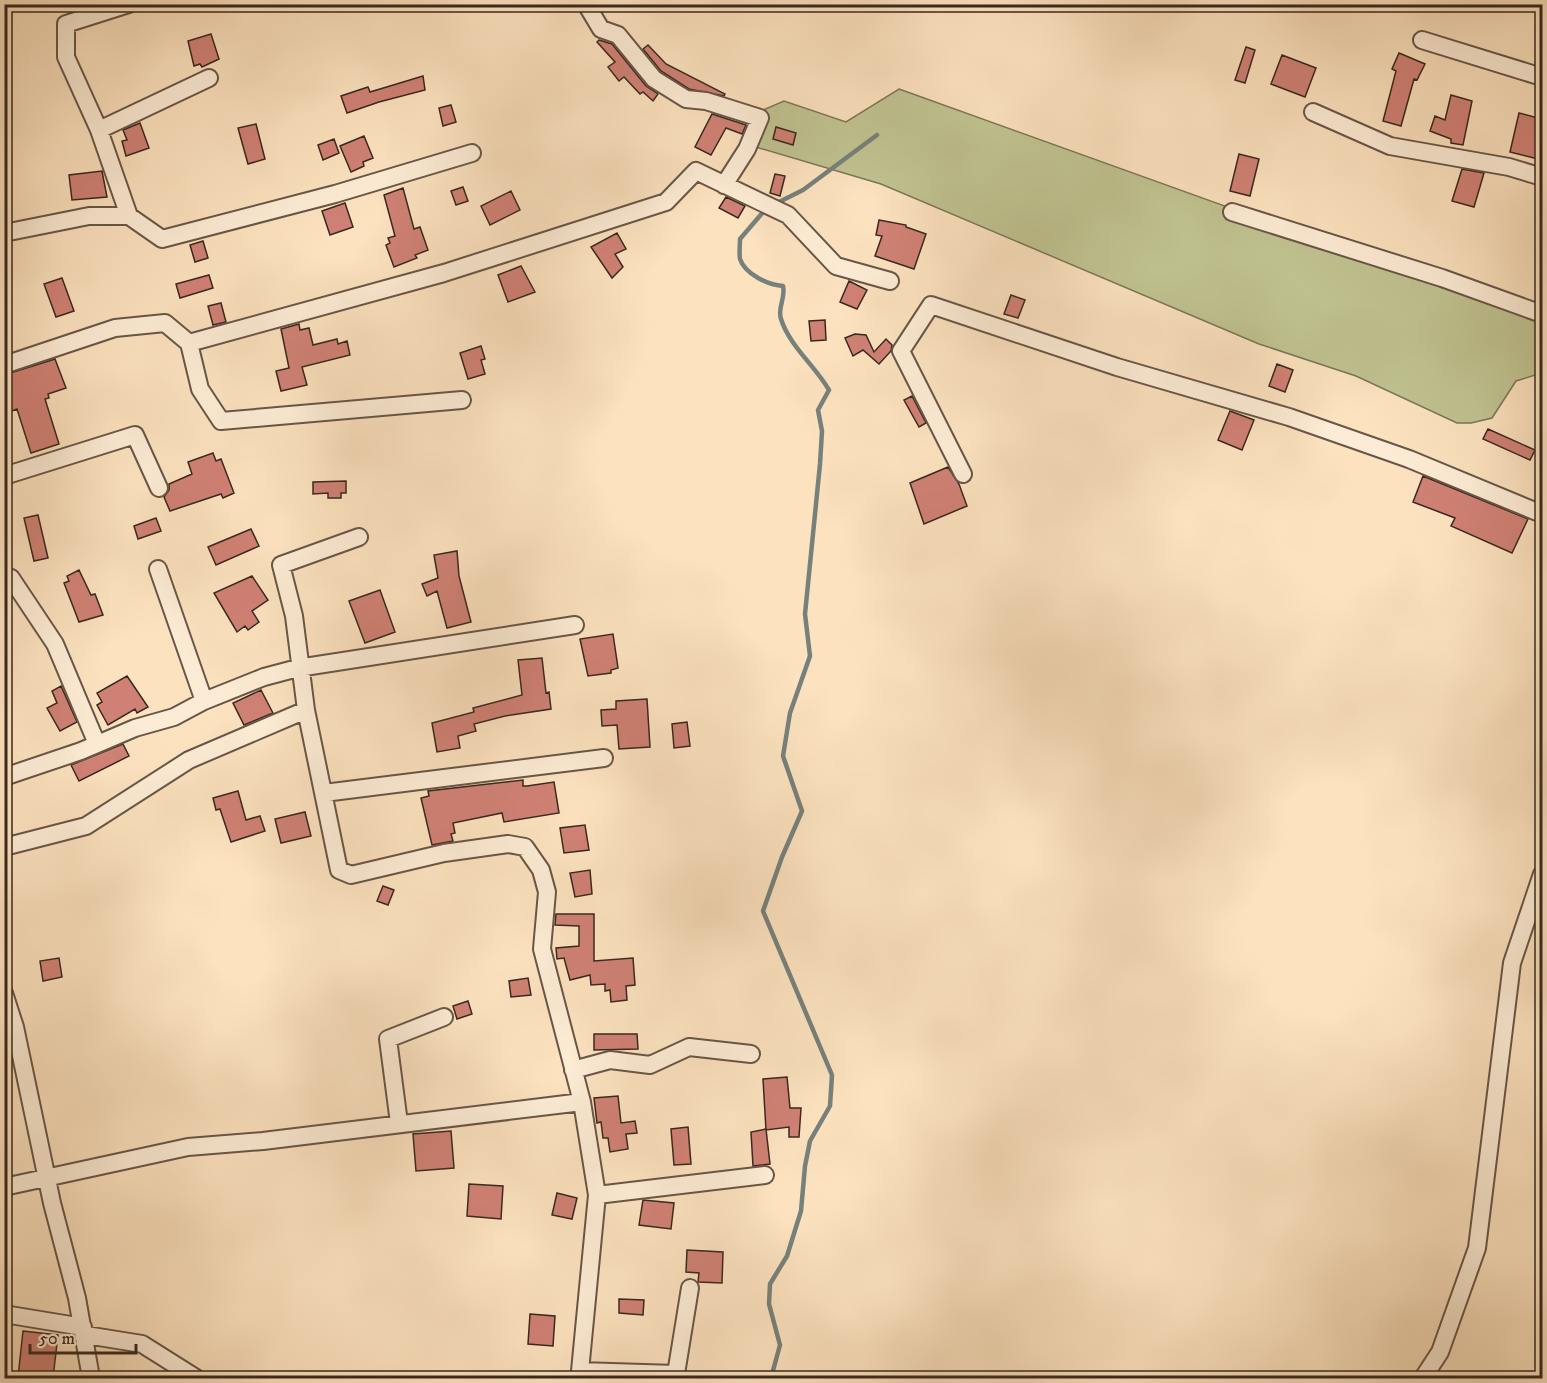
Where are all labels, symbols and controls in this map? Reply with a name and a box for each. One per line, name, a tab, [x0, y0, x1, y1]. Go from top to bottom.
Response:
scale bar	[30, 1317, 136, 1355]
text: 50 m	[39, 1328, 75, 1350]

